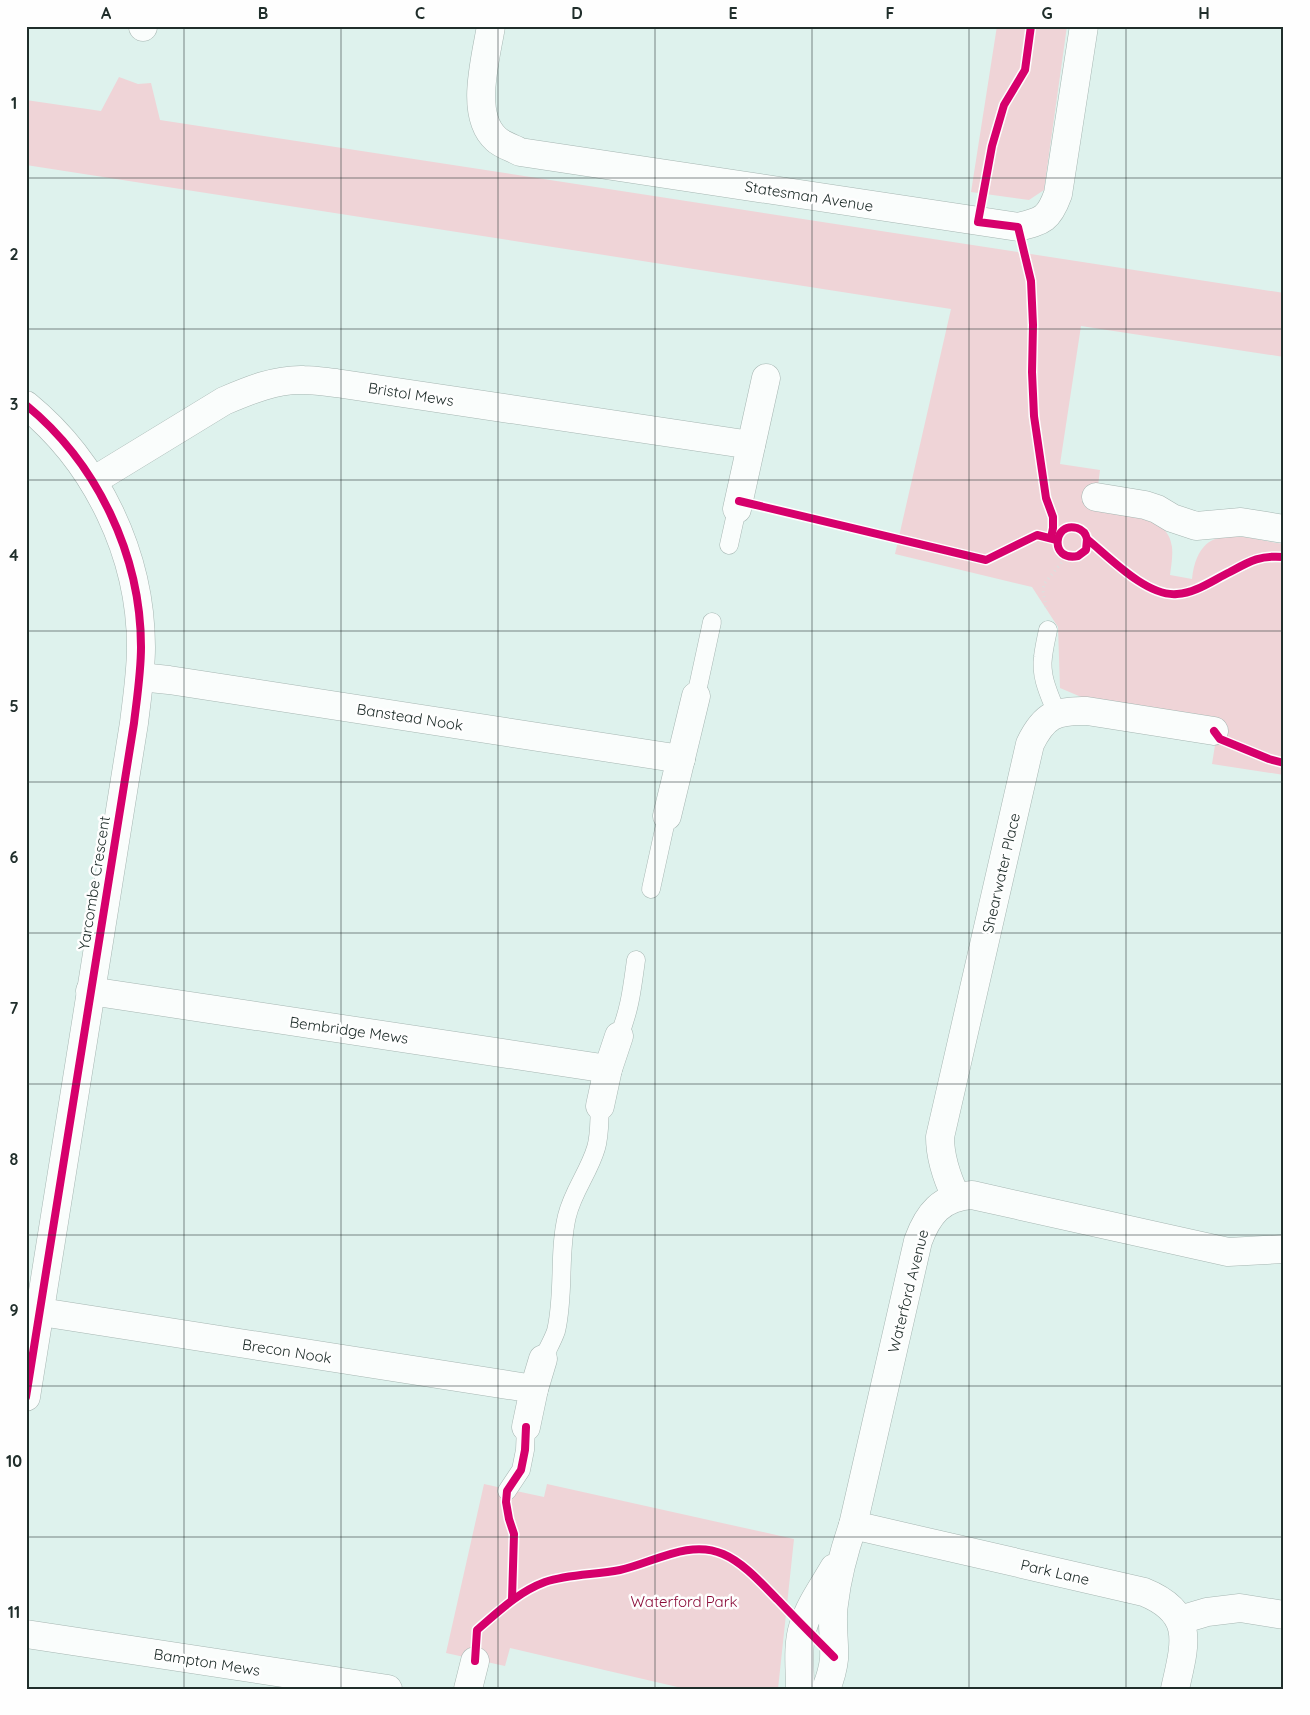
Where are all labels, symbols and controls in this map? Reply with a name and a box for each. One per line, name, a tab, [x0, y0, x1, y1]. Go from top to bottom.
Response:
text: A	[101, 3, 112, 23]
text: B	[258, 3, 268, 23]
text: C	[415, 3, 425, 23]
text: D	[571, 3, 583, 23]
text: E	[728, 3, 738, 23]
text: F	[886, 3, 895, 23]
text: G	[1041, 3, 1053, 23]
text: H	[1198, 3, 1210, 23]
text: 1	[11, 93, 17, 113]
street label: Statesman Avenue	[743, 176, 875, 216]
text: 2	[9, 244, 19, 264]
street label: Bristol Mews	[367, 378, 455, 410]
text: 3	[10, 394, 18, 414]
text: 4	[9, 545, 19, 565]
text: 5	[9, 696, 19, 716]
street label: Banstead Nook	[355, 699, 465, 735]
street label: Shearwater Place	[978, 811, 1024, 935]
street label: Yarcombe Crescent	[74, 815, 114, 951]
text: 6	[10, 847, 19, 867]
text: 7	[10, 998, 19, 1018]
street label: Bembridge Mews	[288, 1012, 410, 1048]
text: 8	[10, 1149, 19, 1169]
street label: Waterford Avenue	[883, 1227, 933, 1355]
text: 9	[9, 1300, 19, 1320]
street label: Brecon Nook	[241, 1335, 333, 1367]
text: 10	[6, 1451, 22, 1471]
street label: Park Lane	[1019, 1555, 1091, 1589]
park label: Waterford Park	[631, 1592, 738, 1611]
text: 11	[8, 1602, 20, 1622]
street label: Bampton Mews	[152, 1644, 262, 1680]

